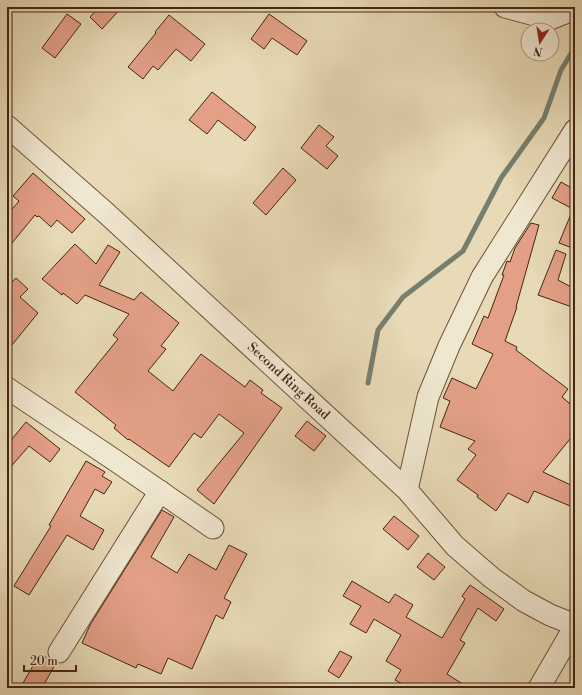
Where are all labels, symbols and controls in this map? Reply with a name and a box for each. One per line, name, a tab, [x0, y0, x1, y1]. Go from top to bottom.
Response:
north arrow	[520, 22, 560, 62]
text: N	[532, 43, 544, 59]
street label: Second Ring Road	[244, 339, 334, 423]
scale bar	[24, 647, 76, 673]
text: 20 m	[30, 654, 58, 669]

